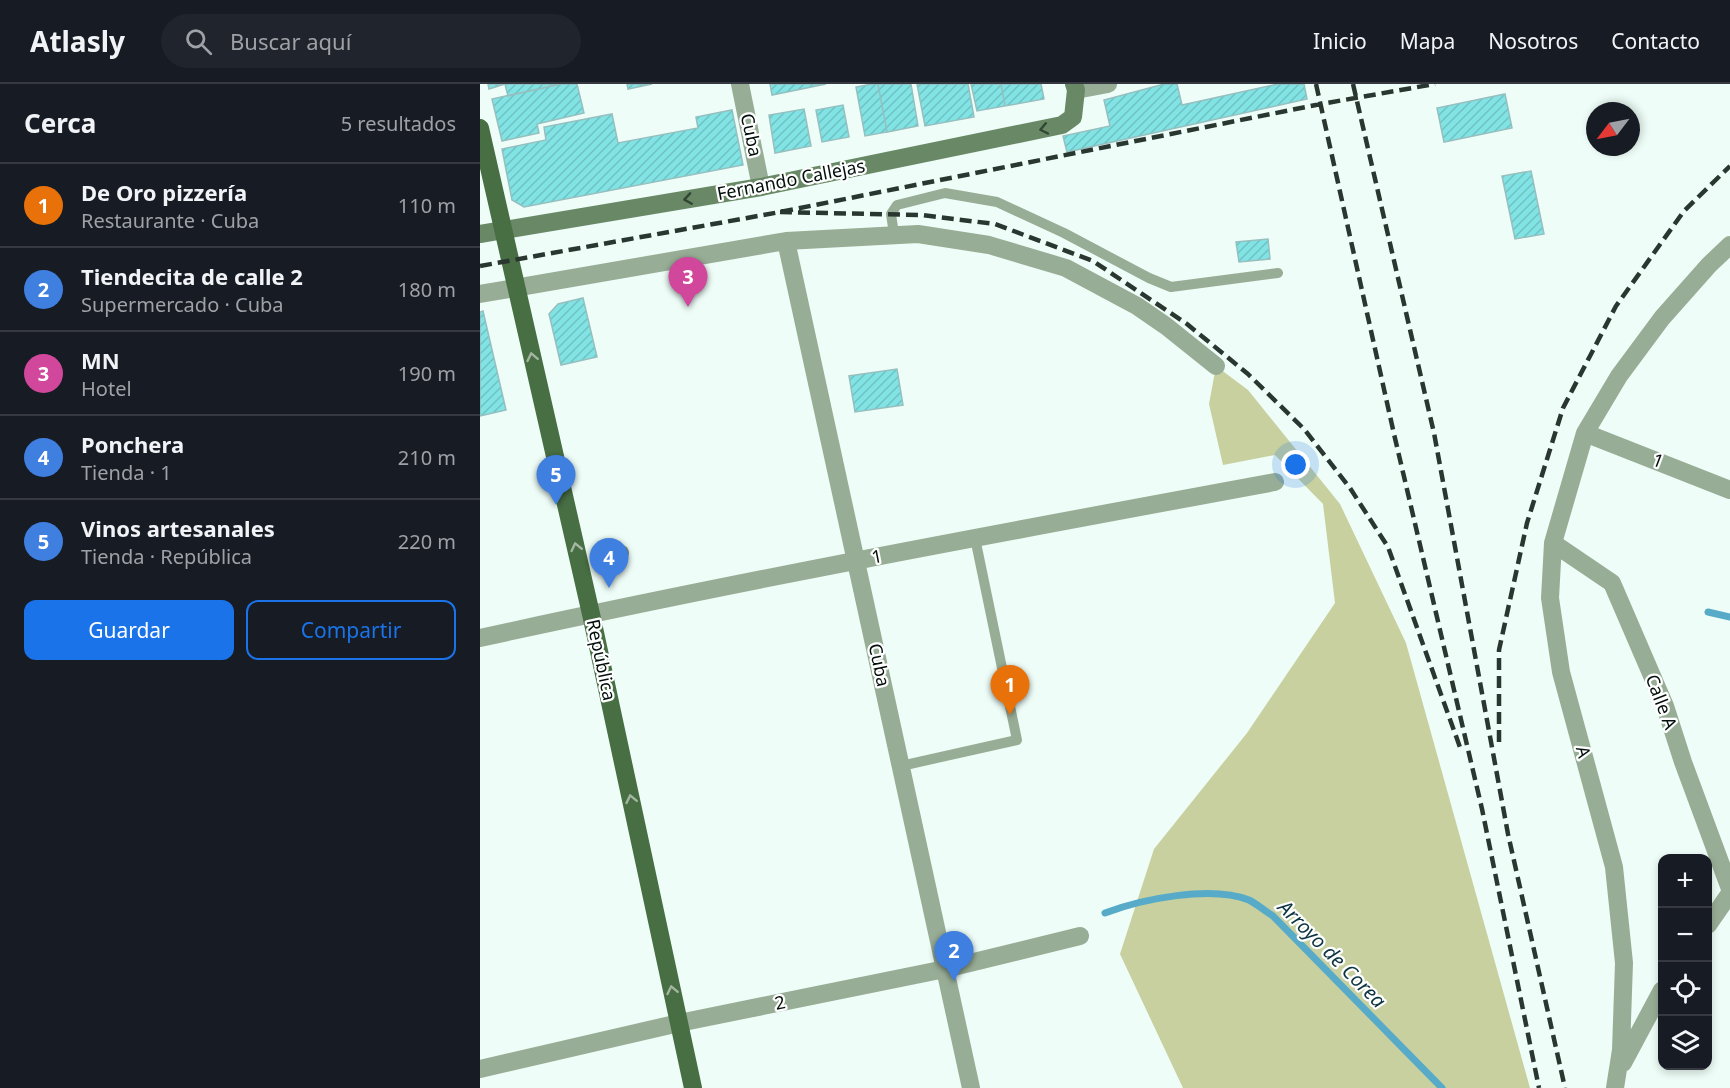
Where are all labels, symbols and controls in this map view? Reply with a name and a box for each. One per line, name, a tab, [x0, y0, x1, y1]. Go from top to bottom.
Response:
search box	[161, 14, 581, 68]
text: Atlasly	[30, 22, 125, 60]
icon: search	[182, 25, 215, 58]
text: Buscar aquí	[230, 26, 351, 56]
text: Inicio	[1313, 27, 1367, 55]
text: Mapa	[1400, 27, 1455, 55]
text: Nosotros	[1488, 27, 1578, 55]
text: Contacto	[1611, 27, 1700, 55]
north arrow	[1586, 102, 1640, 156]
text: Cerca	[24, 105, 96, 141]
text: 5 resultados	[341, 110, 456, 137]
street label: Cuba	[736, 111, 768, 159]
one-way arrow	[1039, 122, 1049, 135]
street label: Fernando Callejas	[715, 153, 867, 205]
text: De Oro pizzería	[81, 177, 247, 207]
text: 1	[38, 192, 49, 219]
text: 110 m	[398, 192, 456, 219]
one-way arrow	[683, 192, 693, 205]
text: Restaurante · Cuba	[81, 207, 259, 234]
pin: 3	[668, 258, 708, 307]
text: Tiendecita de calle 2	[81, 261, 303, 291]
text: 2	[38, 276, 49, 303]
text: 180 m	[398, 276, 456, 303]
text: Supermercado · Cuba	[81, 291, 284, 318]
text: MN	[81, 345, 120, 375]
one-way arrow	[526, 352, 539, 362]
text: 3	[38, 360, 49, 387]
text: 190 m	[398, 360, 456, 387]
text: Hotel	[81, 375, 132, 402]
text: Ponchera	[81, 429, 184, 459]
text: 4	[38, 444, 49, 471]
text: 210 m	[398, 444, 456, 471]
street label: 1	[1649, 447, 1667, 473]
your location	[1281, 450, 1310, 479]
pin: 5	[536, 456, 576, 505]
text: Tienda · 1	[81, 459, 172, 486]
text: Vinos artesanales	[81, 513, 275, 543]
text: 5	[38, 528, 49, 555]
text: 220 m	[398, 528, 456, 555]
pin: 4	[590, 538, 628, 588]
one-way arrow	[570, 542, 583, 552]
text: Tienda · República	[81, 543, 252, 570]
street label: 1	[869, 543, 884, 569]
button: Guardar	[24, 600, 234, 660]
button: Compartir	[246, 600, 456, 660]
street label: República	[582, 617, 622, 703]
street label: Cuba	[864, 641, 896, 689]
pin: 1	[990, 666, 1030, 715]
street label: Calle A	[1640, 671, 1684, 733]
street label: A	[1571, 743, 1597, 761]
one-way arrow	[625, 794, 638, 804]
map controls	[1658, 854, 1712, 1070]
button: +	[1658, 854, 1712, 908]
water label: Arroyo de Corea	[1271, 892, 1392, 1013]
button: −	[1658, 908, 1712, 962]
pin: 2	[934, 932, 974, 981]
button: locate	[1658, 962, 1712, 1016]
one-way arrow	[666, 985, 679, 995]
street label: 2	[772, 989, 787, 1015]
button: layers	[1658, 1016, 1712, 1070]

